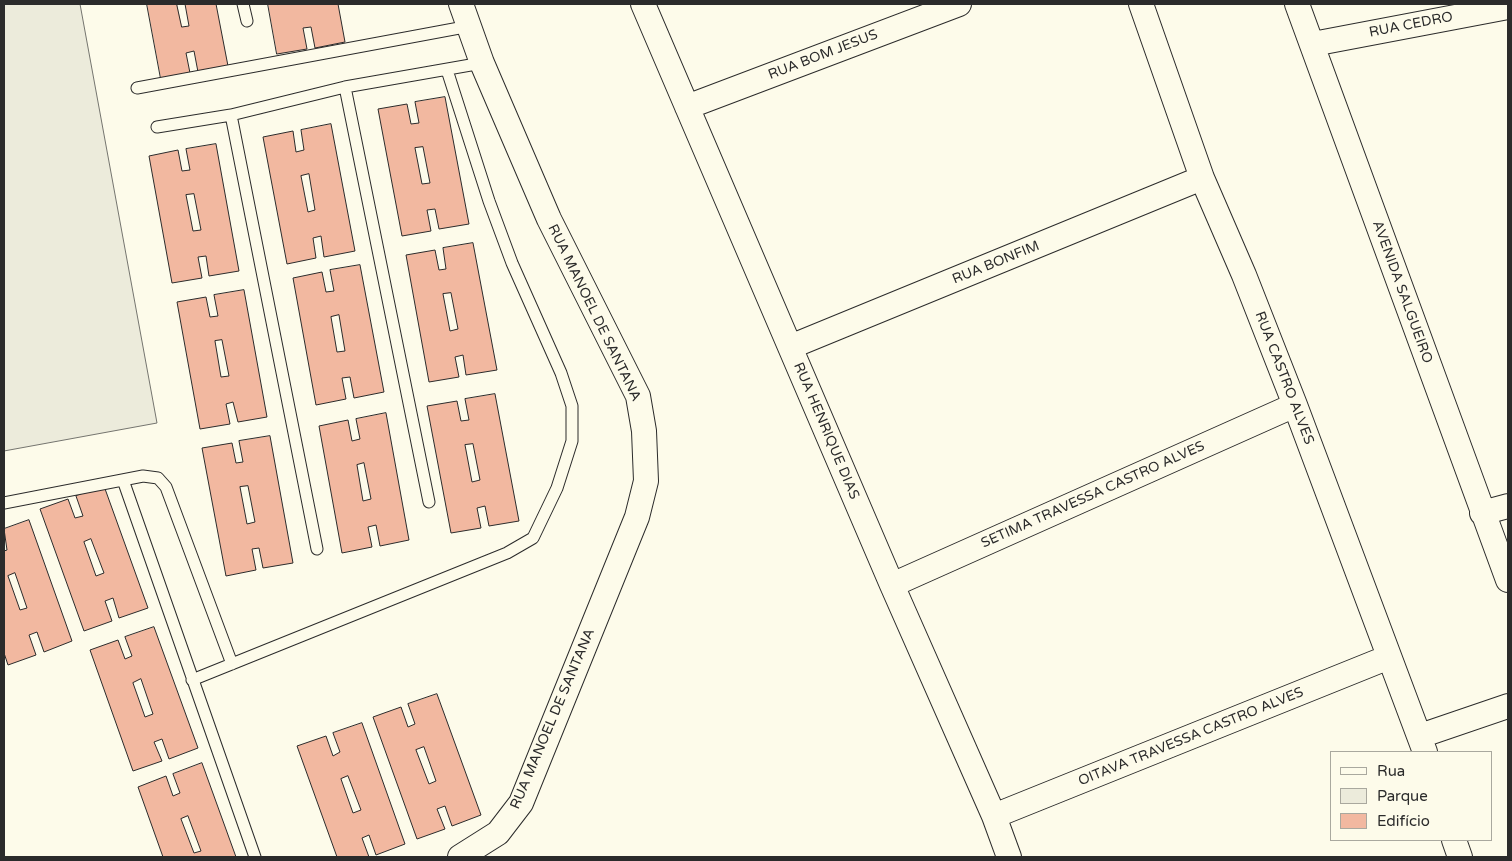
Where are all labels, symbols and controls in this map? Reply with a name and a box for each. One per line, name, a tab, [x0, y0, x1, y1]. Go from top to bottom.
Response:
street label: RUA CEDRO	[1368, 9, 1454, 41]
street label: RUA BOM JESUS	[766, 26, 880, 84]
street label: AVENIDA SALGUEIRO	[1368, 218, 1436, 366]
street label: RUA MANOEL DE SANTANA	[544, 222, 644, 404]
street label: RUA BONFIM	[950, 238, 1042, 288]
street label: RUA CASTRO ALVES	[1251, 309, 1317, 447]
street label: RUA HENRIQUE DIAS	[790, 360, 862, 502]
street label: SETIMA TRAVESSA CASTRO ALVES	[979, 438, 1207, 552]
street label: RUA MANOEL DE SANTANA	[507, 626, 599, 812]
street label: OITAVA TRAVESSA CASTRO ALVES	[1076, 684, 1306, 790]
legend	[1330, 751, 1492, 841]
text: Rua	[1377, 762, 1405, 780]
text: Parque	[1377, 787, 1428, 805]
text: Edifício	[1377, 812, 1430, 830]

